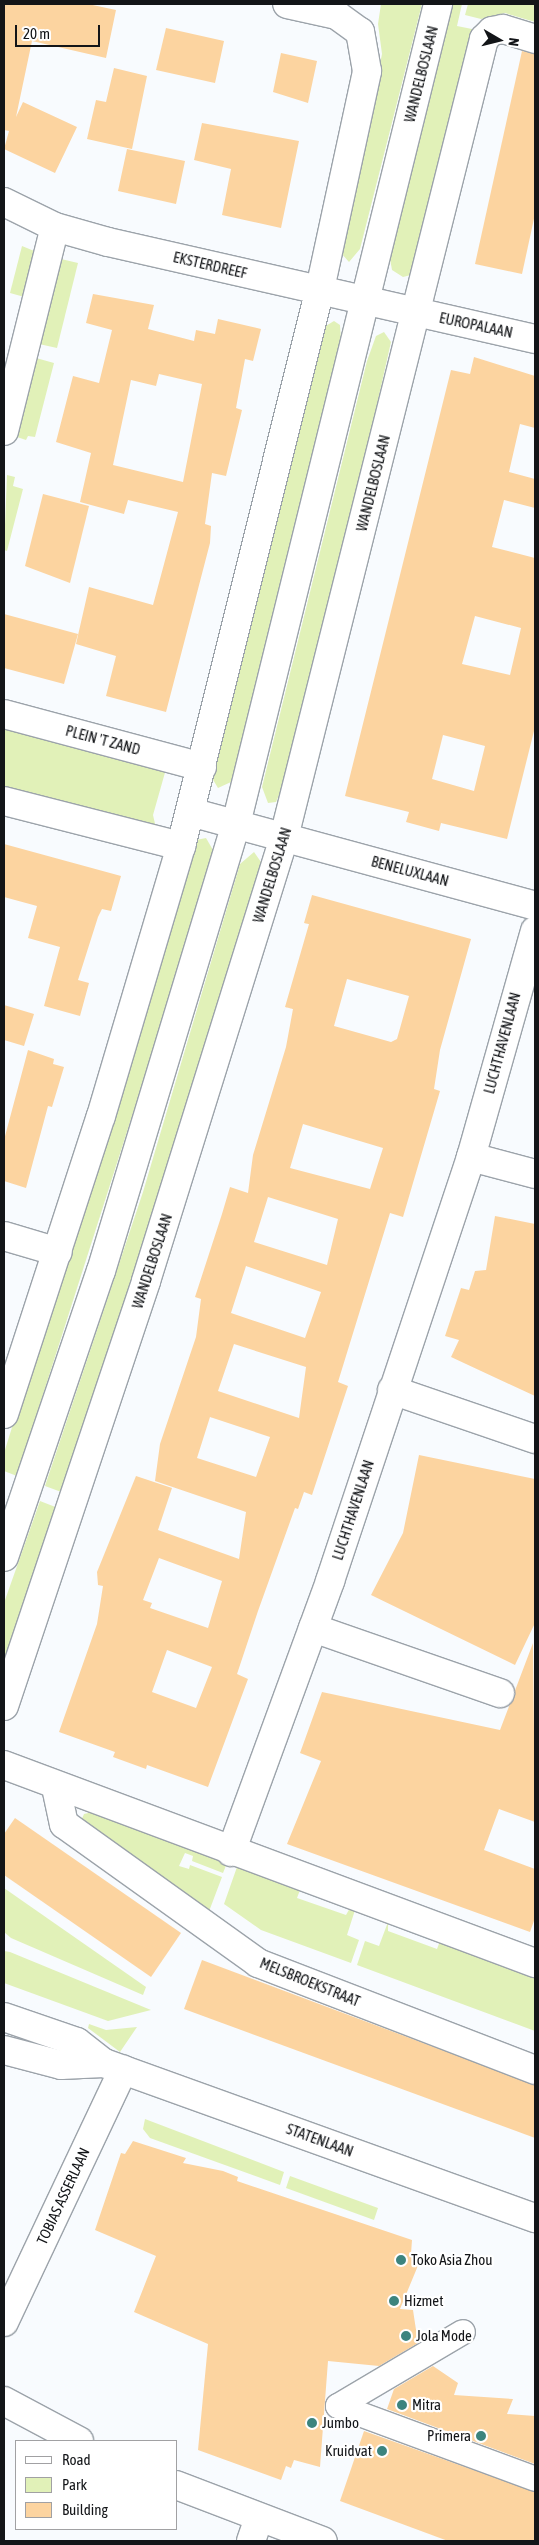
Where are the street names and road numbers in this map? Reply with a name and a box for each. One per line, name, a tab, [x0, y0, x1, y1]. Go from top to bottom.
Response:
street label: WANDELBOSLAAN	[400, 24, 442, 124]
street label: EKSTERDREEF	[171, 248, 249, 282]
street label: EUROPALAAN	[438, 308, 514, 342]
street label: WANDELBOSLAAN	[352, 433, 394, 533]
street label: PLEIN 'T ZAND	[64, 721, 142, 759]
street label: WANDELBOSLAAN	[249, 825, 295, 925]
street label: BENELUXLAAN	[369, 852, 451, 890]
street label: LUCHTHAVENLAAN	[480, 990, 524, 1096]
street label: WANDELBOSLAAN	[128, 1211, 176, 1311]
street label: LUCHTHAVENLAAN	[328, 1458, 378, 1562]
street label: MELSBROEKSTRAAT	[257, 1954, 363, 2010]
street label: STATENLAAN	[284, 2120, 356, 2160]
street label: TOBIAS ASSERLAAN	[33, 2145, 93, 2247]

